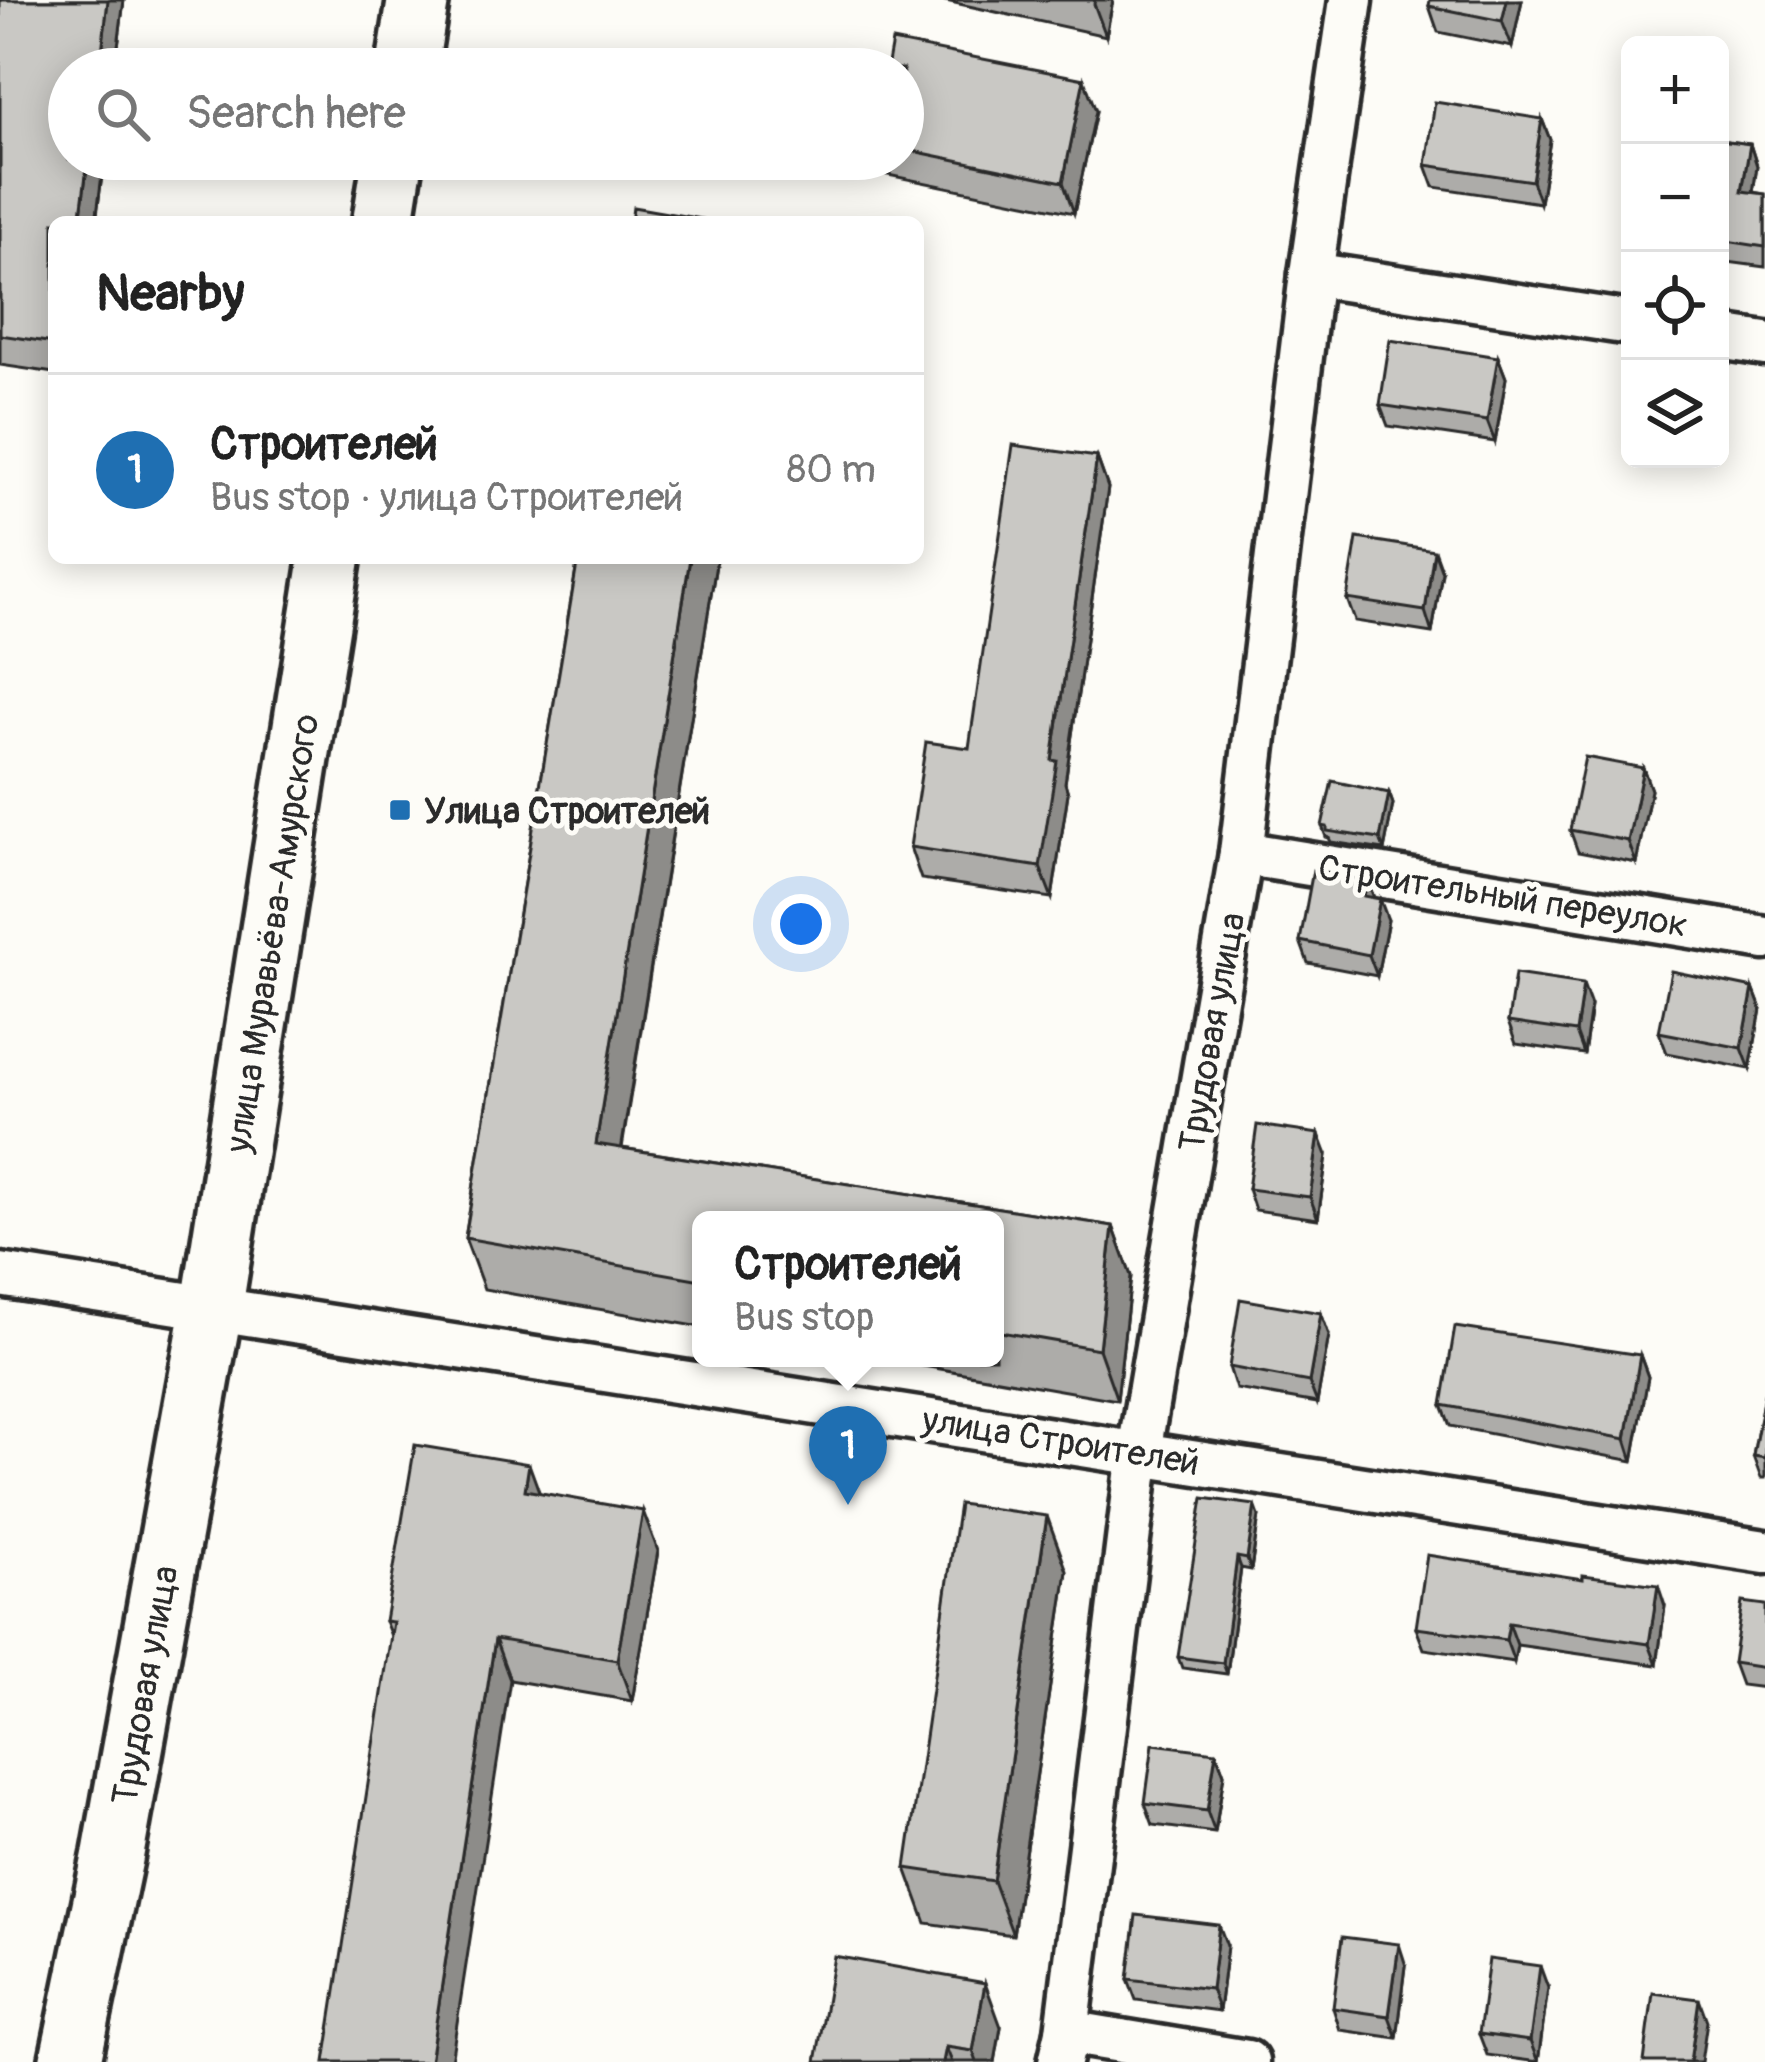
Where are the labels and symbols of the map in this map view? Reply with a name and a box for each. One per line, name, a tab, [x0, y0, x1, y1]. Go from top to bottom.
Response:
street label: улица Муравьёва-Амурского	[215, 711, 329, 1157]
place label: Улица Строителей	[424, 789, 710, 834]
marker: Улица Строителей	[387, 797, 413, 823]
street label: Строительный переулок	[1315, 845, 1691, 948]
your location	[771, 894, 831, 954]
street label: Трудовая улица	[1169, 909, 1256, 1155]
street label: улица Строителей	[918, 1397, 1202, 1486]
pin: 1	[809, 1406, 887, 1505]
street label: Трудовая улица	[102, 1562, 189, 1808]

